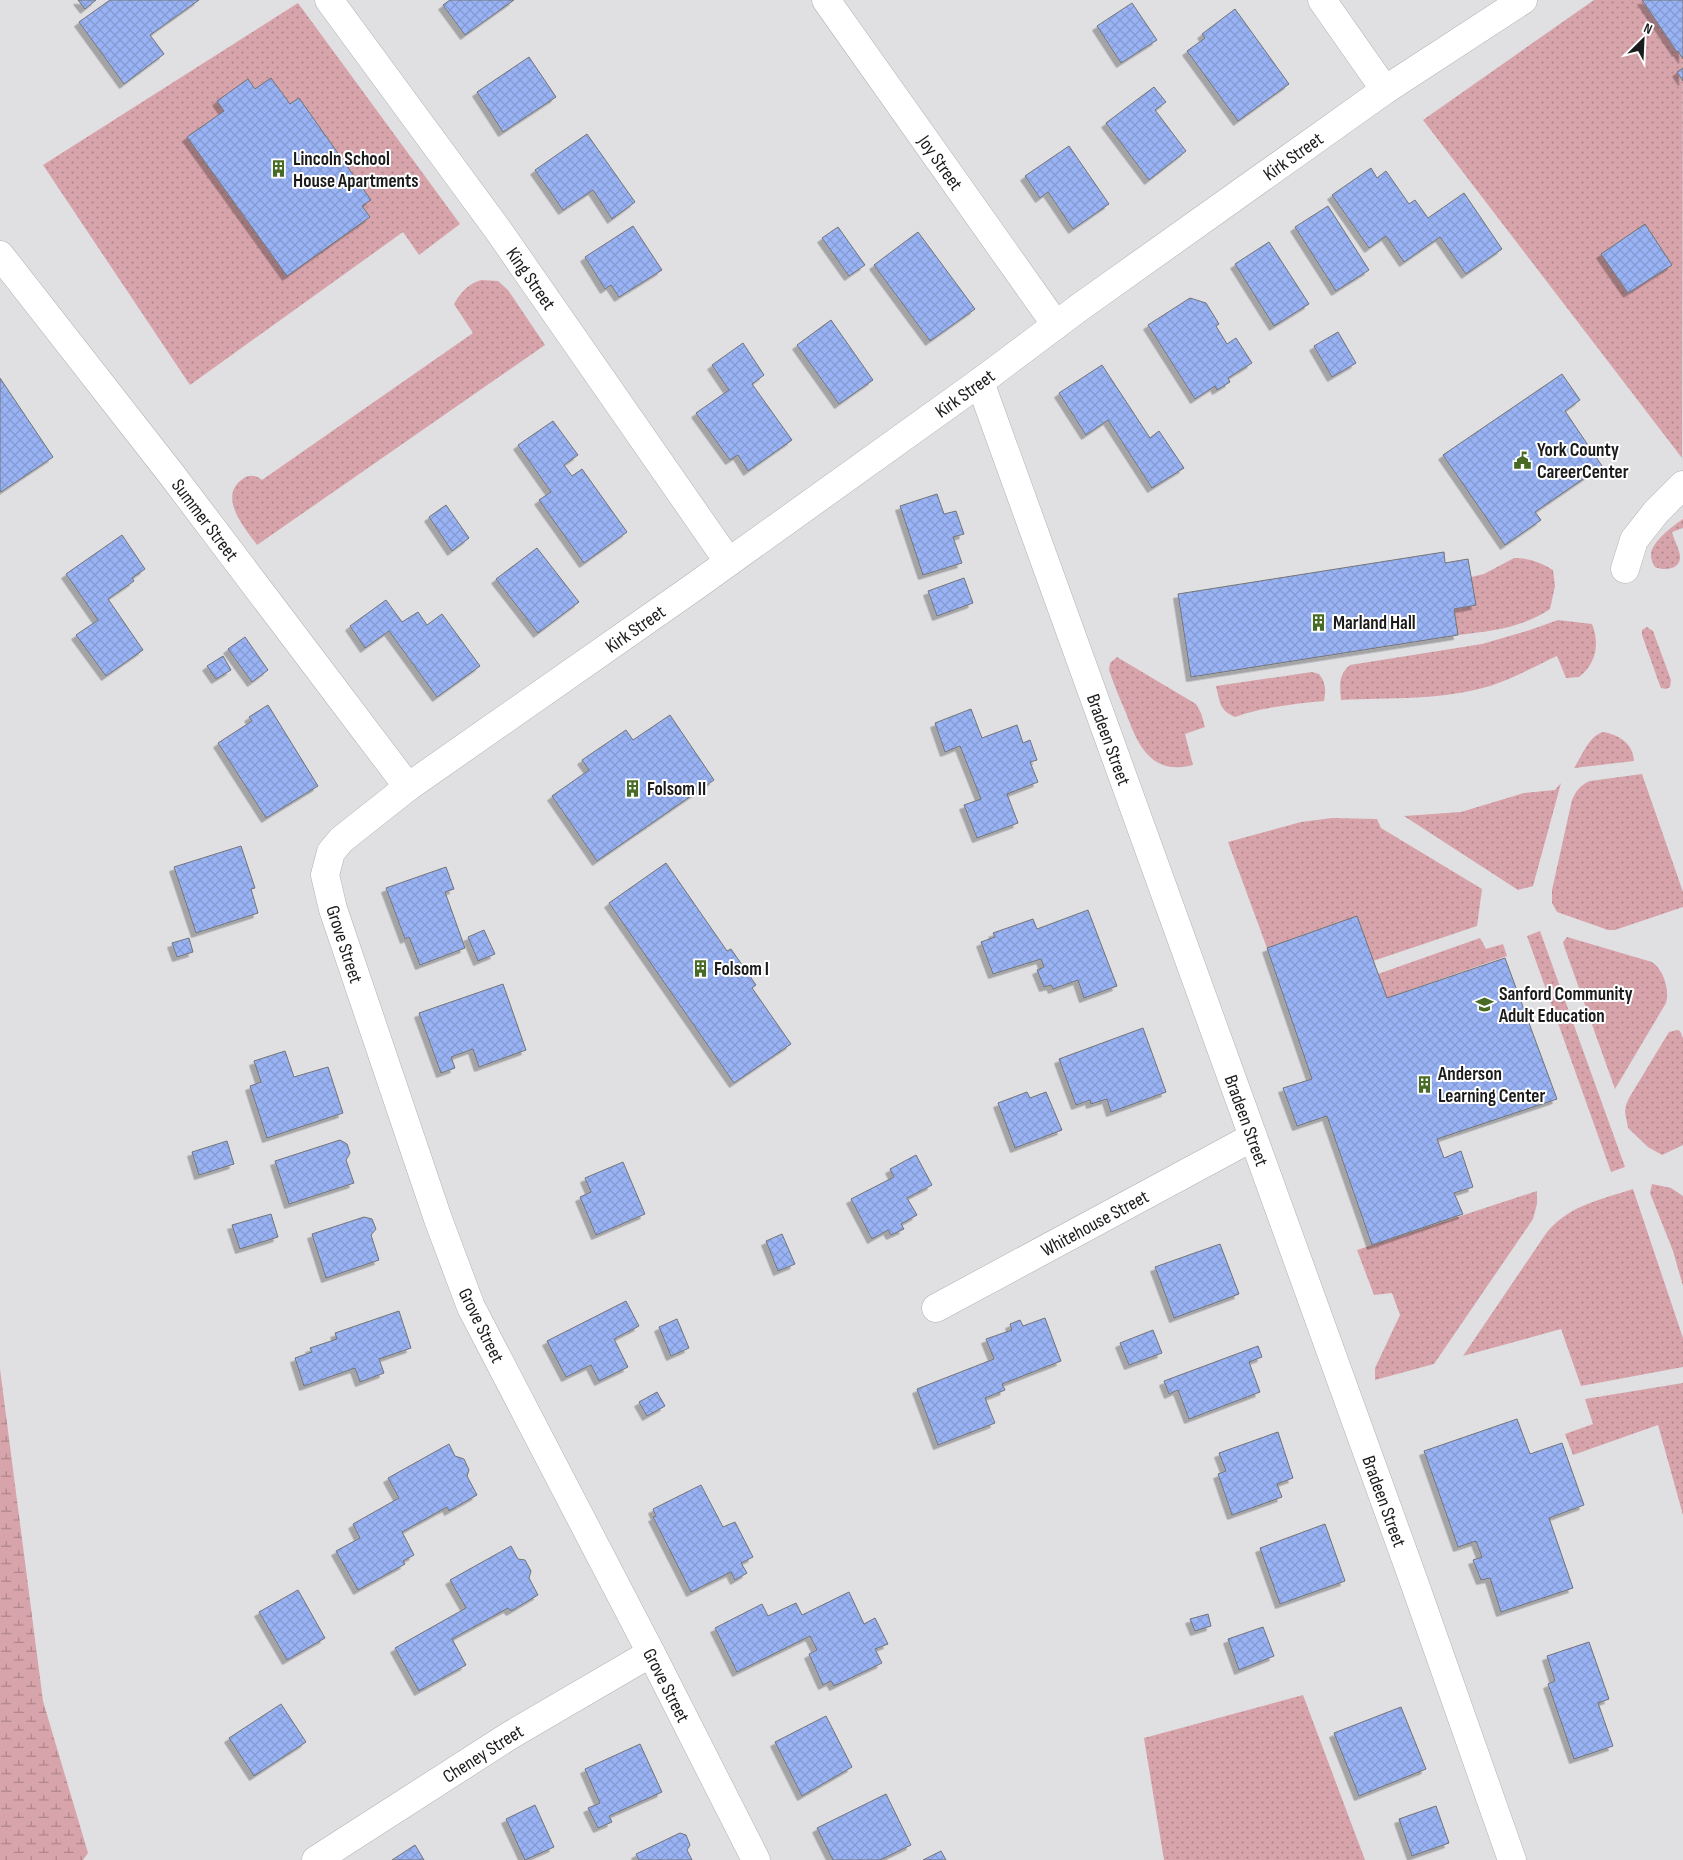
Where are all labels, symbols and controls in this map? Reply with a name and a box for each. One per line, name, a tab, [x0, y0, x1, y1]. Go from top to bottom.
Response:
north arrow	[1618, 15, 1668, 65]
text: N	[1641, 19, 1655, 38]
street label: Kirk Street	[1259, 128, 1328, 186]
street label: Joy Street	[912, 130, 967, 195]
place label: Lincoln School House Apartments	[293, 148, 419, 193]
building icon: Lincoln School House Apartments	[269, 159, 289, 179]
street label: King Street	[500, 243, 560, 315]
street label: Kirk Street	[931, 365, 1000, 423]
place label: York County CareerCenter	[1537, 439, 1629, 484]
public building icon: York County CareerCenter	[1513, 450, 1533, 470]
street label: Summer Street	[166, 475, 243, 566]
street label: Kirk Street	[601, 601, 670, 659]
building icon: Marland Hall	[1309, 612, 1329, 632]
place label: Marland Hall	[1333, 612, 1416, 635]
street label: Bradeen Street	[1081, 691, 1135, 789]
building icon: Folsom II	[623, 778, 643, 798]
place label: Folsom II	[647, 778, 706, 801]
street label: Grove Street	[320, 903, 367, 986]
building icon: Folsom I	[690, 958, 710, 978]
place label: Folsom I	[714, 958, 769, 981]
place label: Sanford Community Adult Education	[1498, 983, 1633, 1028]
school or university icon: Sanford Community Adult Education	[1475, 994, 1495, 1014]
place label: Anderson Learning Center	[1437, 1063, 1545, 1108]
street label: Bradeen Street	[1219, 1072, 1273, 1170]
building icon: Anderson Learning Center	[1414, 1074, 1434, 1094]
street label: Whitehouse Street	[1037, 1185, 1153, 1262]
street label: Grove Street	[453, 1285, 509, 1367]
street label: Bradeen Street	[1356, 1453, 1411, 1551]
street label: Grove Street	[637, 1645, 694, 1727]
street label: Cheney Street	[439, 1720, 528, 1789]

